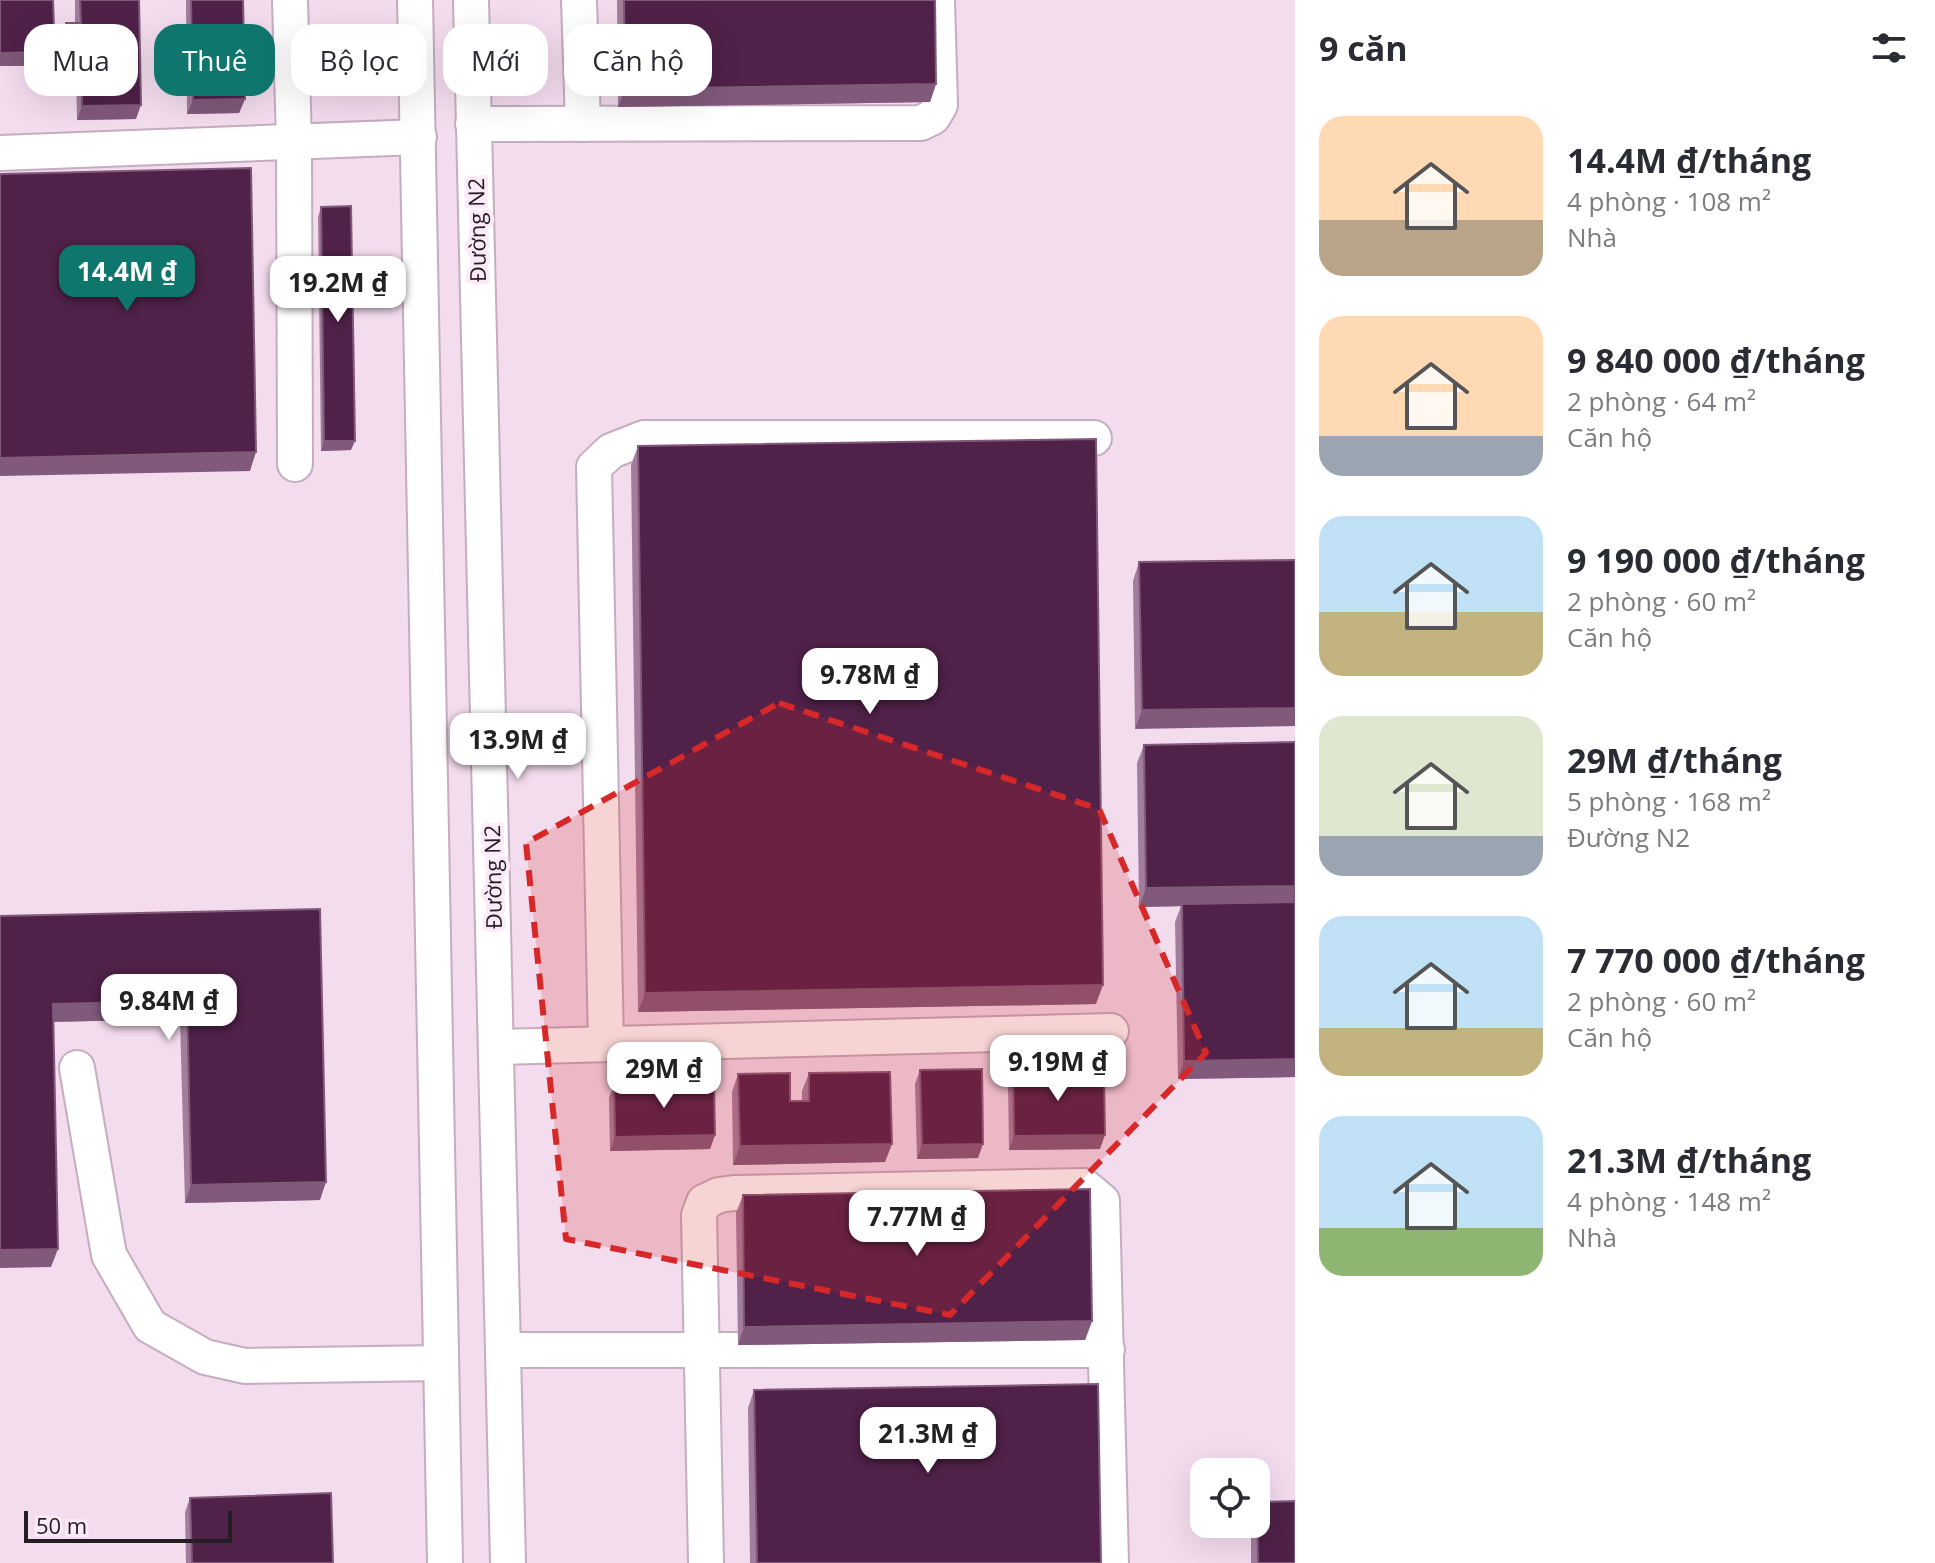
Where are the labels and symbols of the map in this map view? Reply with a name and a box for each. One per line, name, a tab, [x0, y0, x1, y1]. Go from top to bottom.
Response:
street label: Đường N2	[460, 178, 492, 282]
pin: 14.4M ₫	[53, 245, 201, 313]
pin: 19.2M ₫	[264, 256, 412, 324]
pin: 9.78M ₫	[796, 648, 944, 716]
pin: 13.9M ₫	[444, 713, 592, 781]
street label: Đường N2	[476, 825, 508, 929]
pin: 9.84M ₫	[95, 974, 243, 1042]
pin: 9.19M ₫	[984, 1035, 1132, 1103]
pin: 29M ₫	[608, 1042, 720, 1110]
pin: 7.77M ₫	[843, 1190, 991, 1258]
pin: 21.3M ₫	[854, 1407, 1002, 1475]
scale bar	[24, 1507, 232, 1543]

